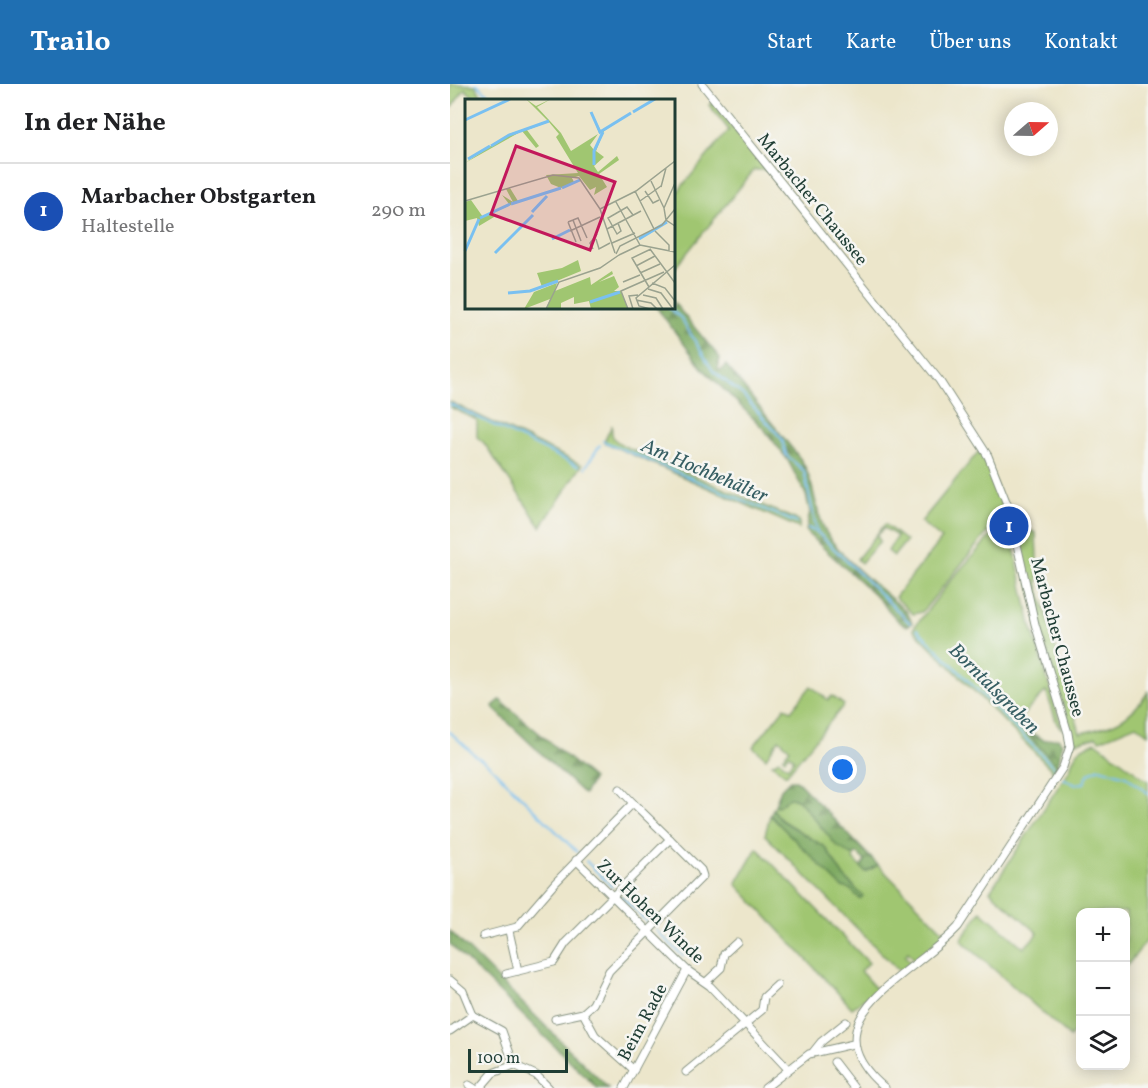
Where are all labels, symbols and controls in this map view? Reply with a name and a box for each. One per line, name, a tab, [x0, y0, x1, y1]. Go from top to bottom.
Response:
text: Trailo	[30, 23, 111, 62]
text: Start	[767, 28, 813, 57]
text: Karte	[846, 28, 896, 57]
text: Über uns	[929, 28, 1011, 57]
text: Kontakt	[1044, 28, 1118, 57]
inset map	[465, 99, 675, 309]
north arrow	[1004, 102, 1058, 156]
text: In der Nähe	[24, 105, 166, 141]
street label: Marbacher Chaussee	[750, 128, 873, 272]
text: Marbacher Obstgarten	[81, 182, 316, 213]
text: 1	[39, 197, 48, 225]
text: 290 m	[371, 197, 426, 225]
text: Haltestelle	[81, 213, 175, 241]
water label: Am Hochbehälter	[636, 432, 772, 511]
pin: 1	[990, 504, 1028, 548]
street label: Marbacher Chaussee	[1023, 555, 1090, 720]
water label: Borntalsgraben	[942, 638, 1045, 741]
your location	[828, 755, 857, 784]
street label: Zur Hohen Winde	[591, 854, 709, 970]
map controls	[1076, 908, 1130, 1070]
button: +	[1076, 908, 1130, 962]
button: −	[1076, 962, 1130, 1016]
street label: Beim Rade	[612, 979, 674, 1066]
button: layers	[1076, 1016, 1130, 1070]
scale bar	[468, 1046, 568, 1074]
text: 100 m	[477, 1048, 520, 1070]

